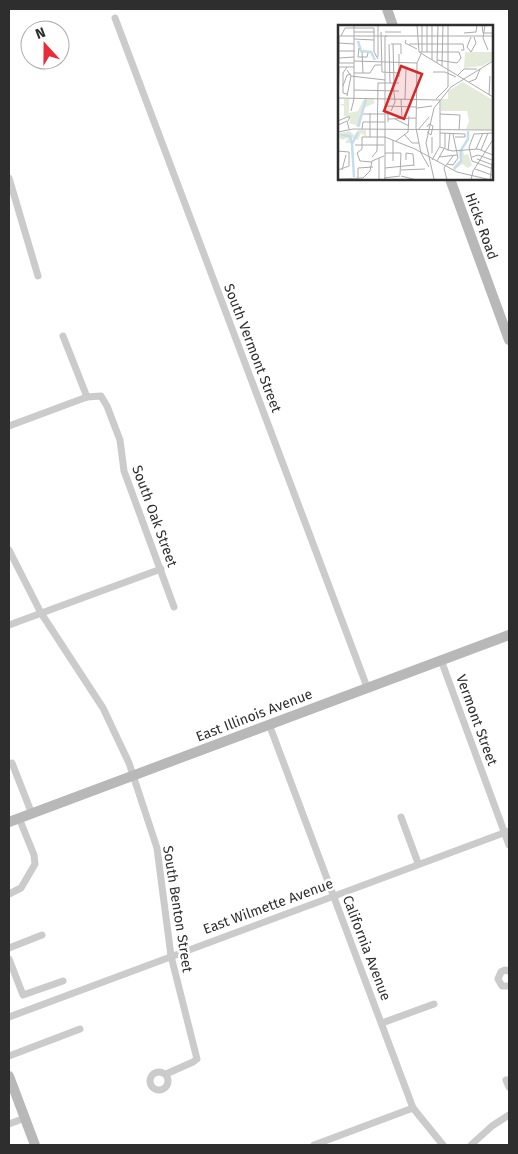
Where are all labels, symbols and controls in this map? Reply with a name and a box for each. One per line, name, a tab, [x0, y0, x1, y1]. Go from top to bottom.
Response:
north arrow	[20, 20, 70, 70]
text: N	[33, 24, 48, 43]
inset map	[338, 25, 493, 180]
street label: Hicks Road	[462, 190, 501, 262]
street label: South Vermont Street	[220, 281, 285, 416]
street label: South Oak Street	[128, 463, 181, 570]
street label: Vermont Street	[452, 672, 501, 769]
street label: East Illinois Avenue	[194, 685, 315, 746]
street label: South Benton Street	[159, 844, 196, 975]
street label: East Wilmette Avenue	[201, 875, 335, 938]
street label: California Avenue	[339, 893, 394, 1003]

